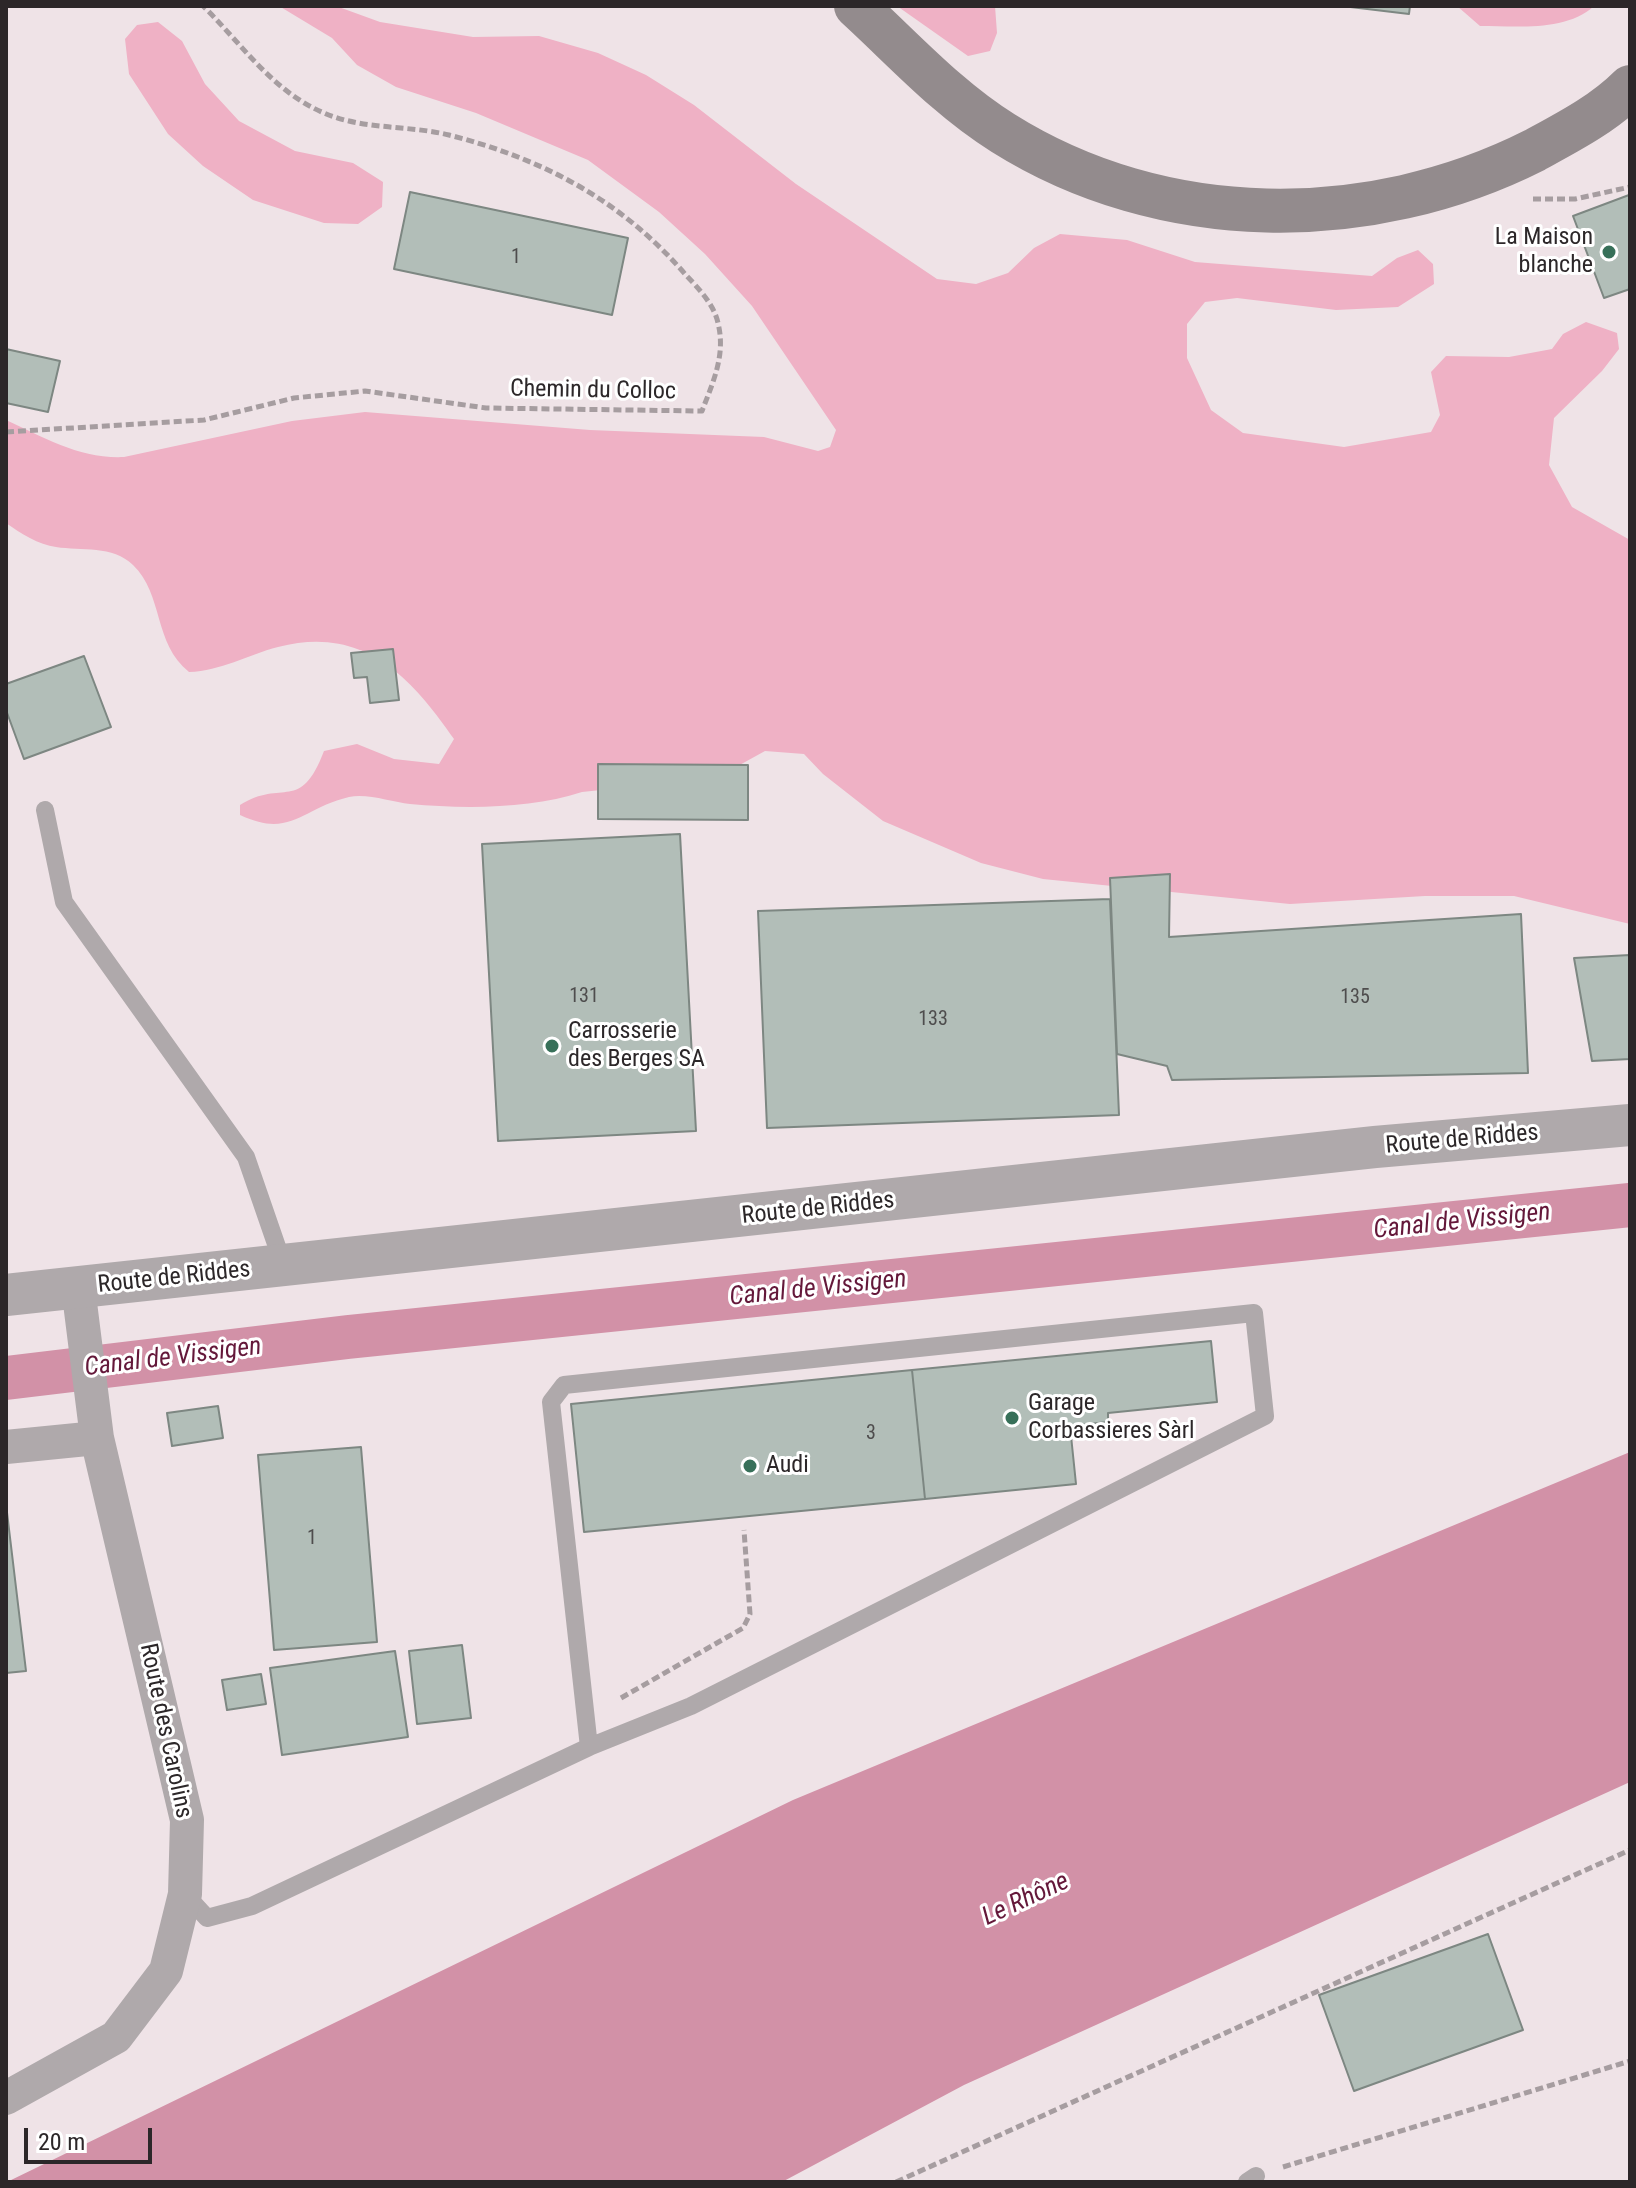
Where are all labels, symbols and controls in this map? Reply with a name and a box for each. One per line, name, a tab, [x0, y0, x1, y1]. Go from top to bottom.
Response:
place label: La Maison blanche	[1495, 224, 1593, 280]
marker: La Maison blanche	[1600, 243, 1618, 261]
house number: 1	[511, 246, 521, 270]
street label: Chemin du Colloc	[510, 375, 676, 407]
house number: 131	[569, 985, 599, 1009]
house number: 135	[1340, 986, 1370, 1010]
house number: 133	[918, 1008, 948, 1032]
place label: Carrosserie des Berges SA	[568, 1018, 705, 1074]
marker: Carrosserie des Berges SA	[543, 1037, 561, 1055]
street label: Route de Riddes	[1384, 1119, 1540, 1161]
street label: Route de Riddes	[740, 1187, 896, 1231]
water label: Canal de Vissigen	[1372, 1197, 1552, 1247]
street label: Route de Riddes	[96, 1256, 252, 1300]
water label: Canal de Vissigen	[728, 1264, 908, 1314]
water label: Canal de Vissigen	[83, 1332, 263, 1384]
place label: Garage Corbassieres Sàrl	[1028, 1390, 1194, 1446]
marker: Garage Corbassieres Sàrl	[1003, 1409, 1021, 1427]
house number: 3	[866, 1422, 876, 1446]
place label: Audi	[766, 1452, 809, 1480]
marker: Audi	[741, 1457, 759, 1475]
house number: 1	[307, 1527, 317, 1551]
street label: Route des Carolins	[132, 1641, 198, 1821]
water label: Le Rhône	[978, 1866, 1074, 1934]
scale bar	[28, 2112, 156, 2162]
text: 20 m	[38, 2128, 85, 2156]

